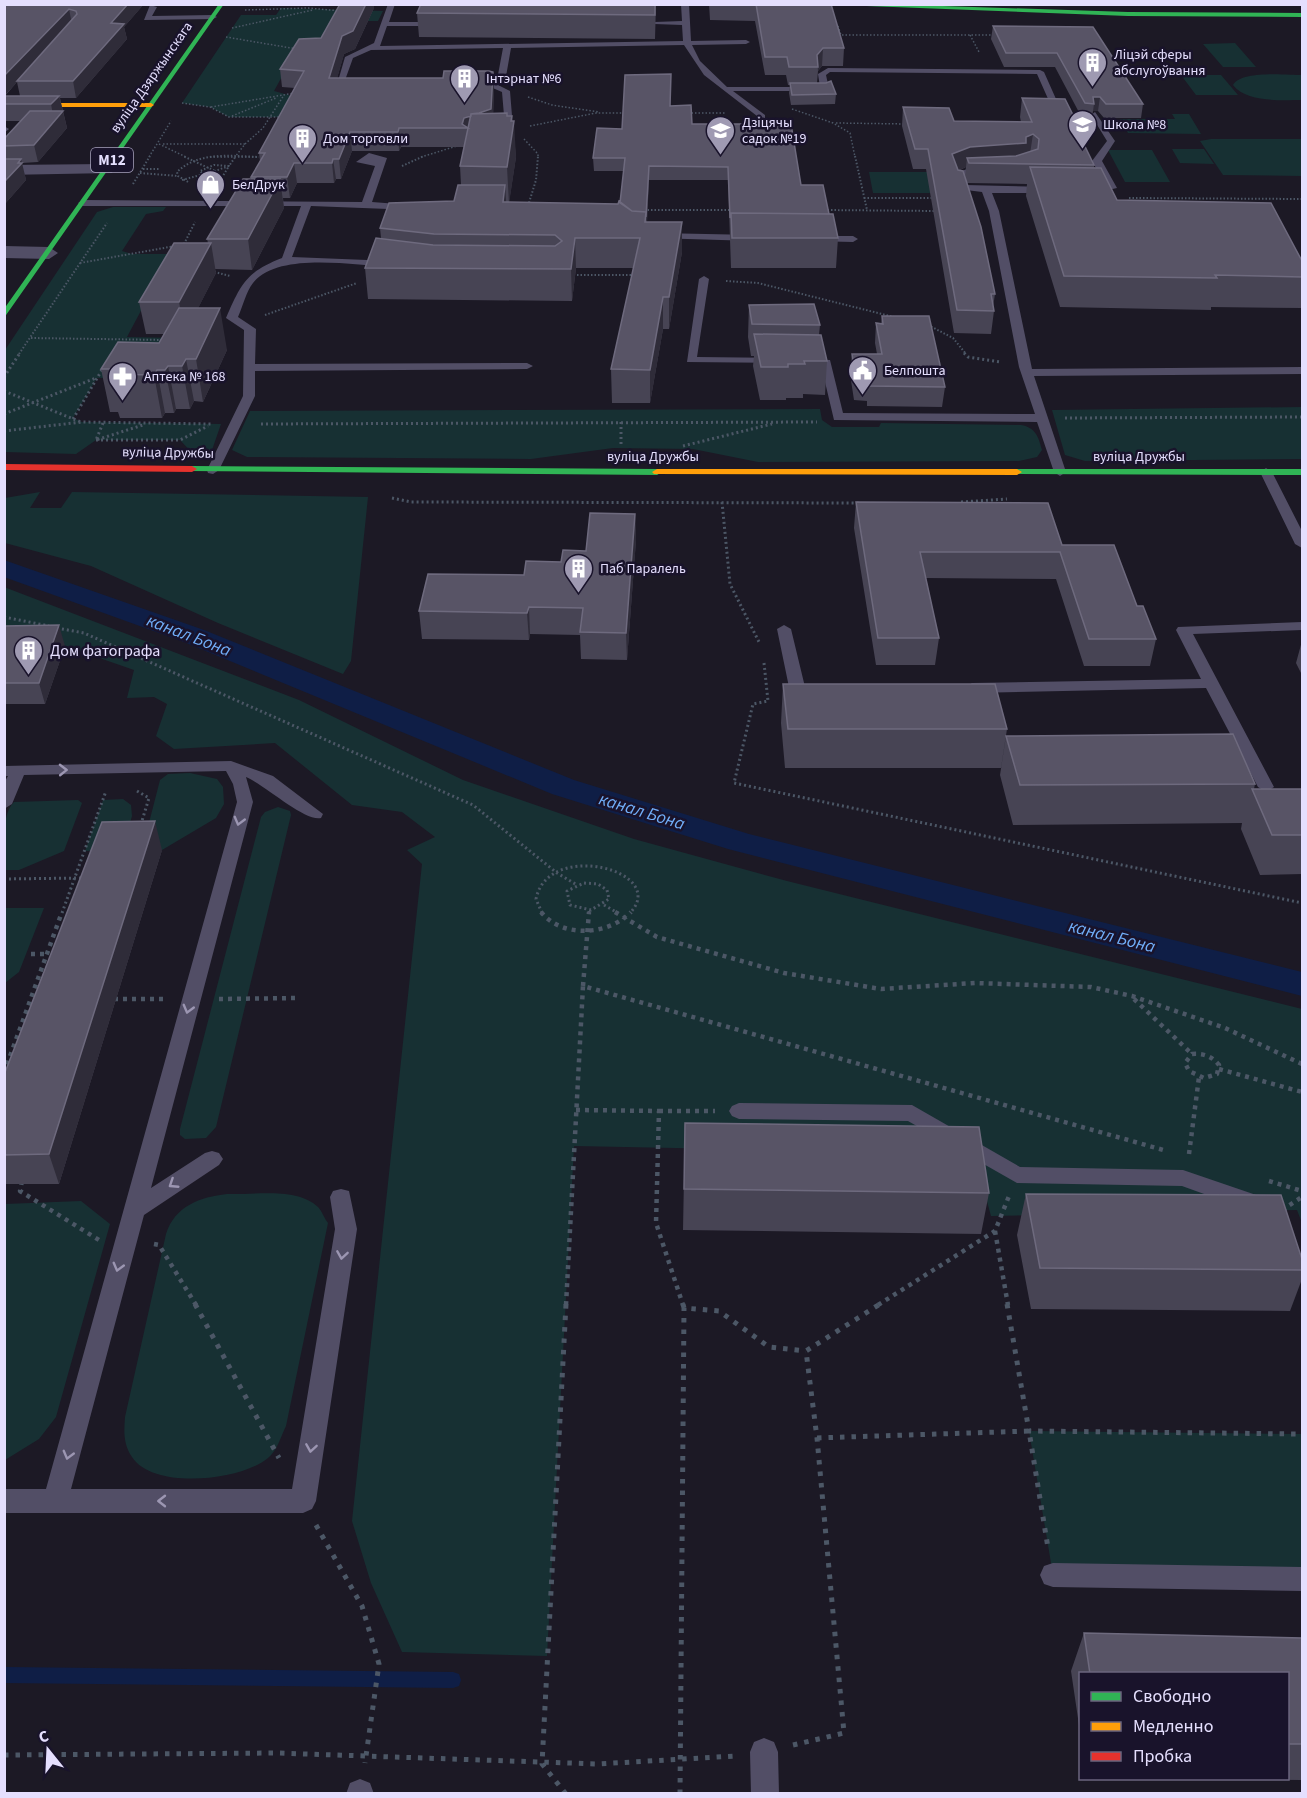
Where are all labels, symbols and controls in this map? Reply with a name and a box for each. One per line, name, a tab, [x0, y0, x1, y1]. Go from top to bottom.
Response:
street label: вуліца Дзяржынскага	[106, 18, 198, 137]
place label: Ліцэй сферы абслугоўвання	[1114, 45, 1206, 81]
building icon: Ліцэй сферы абслугоўвання	[1077, 46, 1109, 88]
building icon: Інтэрнат №6	[449, 62, 481, 104]
place label: Інтэрнат №6	[486, 69, 561, 89]
school or university icon: Школа №8	[1066, 108, 1098, 150]
place label: Дзіцячы садок №19	[742, 113, 807, 149]
school or university icon: Дзіцячы садок №19	[705, 114, 737, 156]
place label: Школа №8	[1103, 115, 1166, 135]
building icon: Дом торговли	[286, 122, 318, 164]
place label: Дом торговли	[323, 129, 408, 149]
road number: М12	[91, 148, 133, 172]
shop icon: БелДрук	[195, 168, 227, 210]
place label: БелДрук	[232, 175, 285, 195]
public building icon: Белпошта	[847, 354, 879, 396]
pharmacy icon: Аптека № 168	[107, 360, 139, 402]
place label: Белпошта	[884, 361, 946, 381]
place label: Аптека № 168	[144, 367, 225, 387]
street label: вуліца Дружбы	[122, 442, 214, 464]
street label: вуліца Дружбы	[607, 447, 699, 467]
street label: вуліца Дружбы	[1093, 447, 1185, 467]
building icon: Паб Паралель	[563, 552, 595, 594]
place label: Паб Паралель	[600, 559, 686, 579]
water label: канал Бона	[143, 608, 235, 663]
building icon: Дом фатографа	[13, 634, 45, 676]
place label: Дом фатографа	[50, 640, 160, 662]
one-way arrow	[58, 764, 67, 776]
water label: канал Бона	[596, 787, 688, 837]
one-way arrow	[234, 815, 247, 825]
water label: канал Бона	[1066, 914, 1158, 959]
one-way arrow	[183, 1004, 196, 1014]
one-way arrow	[169, 1177, 179, 1189]
one-way arrow	[336, 1251, 348, 1260]
one-way arrow	[113, 1261, 125, 1271]
one-way arrow	[306, 1443, 318, 1452]
one-way arrow	[62, 1450, 75, 1460]
one-way arrow	[158, 1495, 167, 1507]
legend	[1079, 1672, 1289, 1780]
text: Свободно	[1133, 1684, 1211, 1709]
text: Медленно	[1133, 1714, 1213, 1739]
north arrow	[18, 1720, 78, 1780]
text: С	[36, 1725, 52, 1749]
text: Пробка	[1133, 1744, 1192, 1769]

